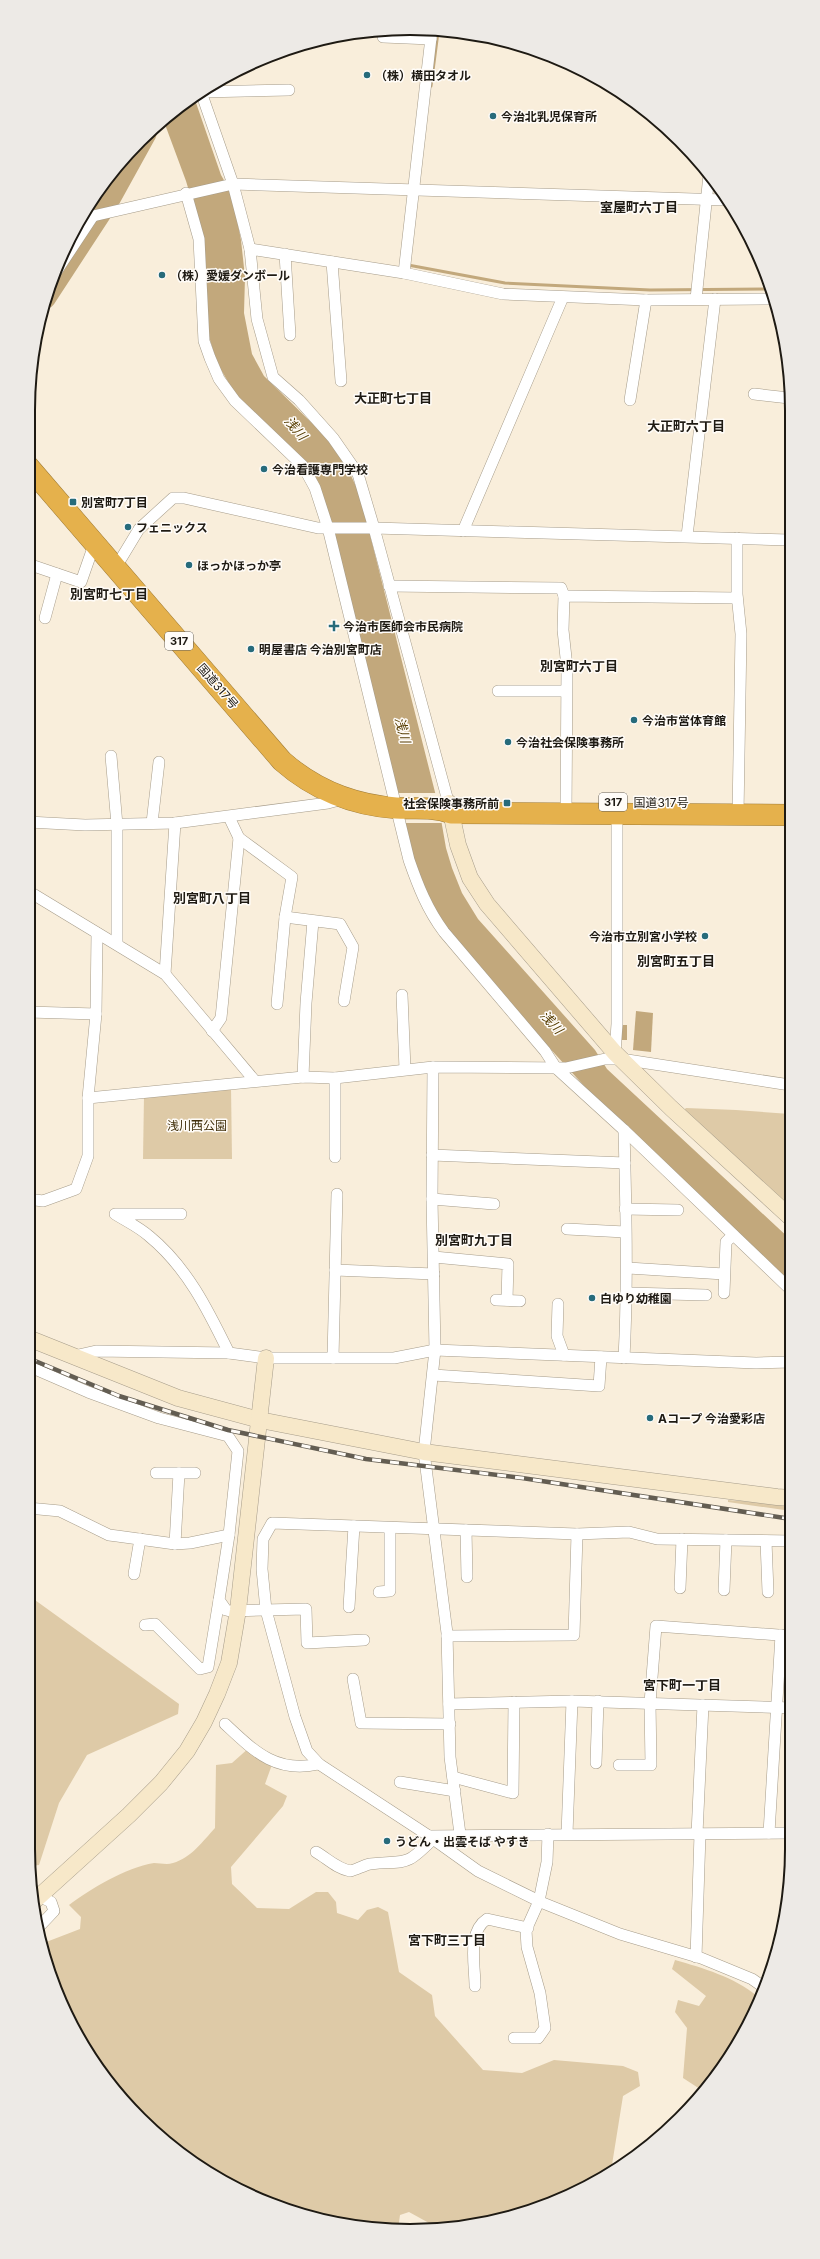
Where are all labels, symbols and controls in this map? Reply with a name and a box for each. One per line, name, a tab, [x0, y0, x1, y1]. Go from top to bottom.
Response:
place label: （株）横田タオル	[375, 68, 471, 83]
marker: （株）横田タオル	[362, 70, 372, 80]
place label: 今治北乳児保育所	[501, 109, 597, 124]
marker: 今治北乳児保育所	[488, 111, 498, 121]
district label: 室屋町六丁目	[600, 199, 678, 215]
place label: （株）愛媛ダンボール	[170, 268, 290, 283]
marker: （株）愛媛ダンボール	[157, 270, 167, 280]
district label: 大正町七丁目	[354, 390, 432, 406]
water label: 浅川	[282, 413, 312, 445]
district label: 大正町六丁目	[647, 418, 725, 434]
place label: 今治看護専門学校	[272, 462, 368, 477]
marker: 今治看護専門学校	[259, 464, 269, 474]
place label: 別宮町7丁目	[81, 495, 148, 510]
marker: 別宮町7丁目	[68, 497, 78, 507]
place label: フェニックス	[136, 520, 208, 535]
marker: フェニックス	[123, 522, 133, 532]
place label: ほっかほっか亭	[197, 558, 281, 573]
marker: ほっかほっか亭	[184, 560, 194, 570]
district label: 別宮町七丁目	[70, 586, 148, 602]
place label: 今治市医師会市民病院	[343, 619, 463, 634]
marker: 今治市医師会市民病院	[328, 620, 340, 632]
road number: 317	[165, 632, 193, 650]
place label: 明屋書店 今治別宮町店	[259, 642, 382, 657]
marker: 明屋書店 今治別宮町店	[246, 644, 256, 654]
district label: 別宮町六丁目	[540, 658, 618, 674]
street label: 国道317号	[194, 660, 242, 712]
place label: 今治市営体育館	[642, 713, 726, 728]
water label: 浅川	[392, 715, 414, 746]
marker: 今治市営体育館	[629, 715, 639, 725]
place label: 今治社会保険事務所	[516, 735, 624, 750]
marker: 今治社会保険事務所	[503, 737, 513, 747]
road number: 317	[599, 793, 627, 811]
street label: 国道317号	[633, 795, 689, 810]
place label: 社会保険事務所前	[403, 796, 499, 811]
marker: 社会保険事務所前	[502, 798, 512, 808]
district label: 別宮町八丁目	[173, 890, 251, 906]
place label: 今治市立別宮小学校	[589, 929, 697, 944]
marker: 今治市立別宮小学校	[700, 931, 710, 941]
district label: 別宮町五丁目	[637, 953, 715, 969]
water label: 浅川	[537, 1007, 568, 1038]
park label: 浅川西公園	[167, 1118, 227, 1133]
district label: 別宮町九丁目	[435, 1232, 513, 1248]
place label: 白ゆり幼稚園	[600, 1291, 672, 1306]
marker: 白ゆり幼稚園	[587, 1293, 597, 1303]
place label: Aコープ 今治愛彩店	[658, 1411, 765, 1426]
marker: Aコープ 今治愛彩店	[645, 1413, 655, 1423]
district label: 宮下町一丁目	[643, 1677, 721, 1693]
place label: うどん・出雲そば やすき	[395, 1834, 530, 1849]
marker: うどん・出雲そば やすき	[382, 1836, 392, 1846]
district label: 宮下町三丁目	[408, 1932, 486, 1948]

